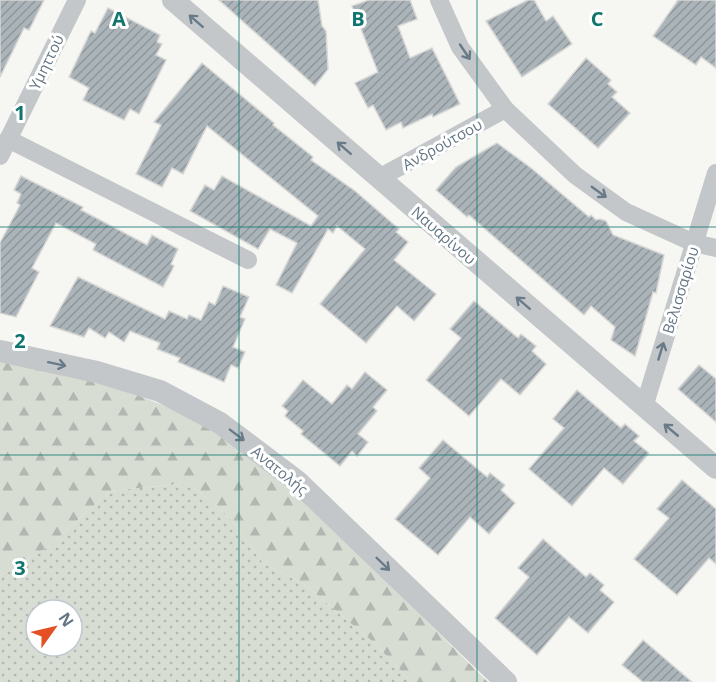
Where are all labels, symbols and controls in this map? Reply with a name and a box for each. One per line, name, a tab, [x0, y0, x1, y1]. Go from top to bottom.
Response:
text: A	[112, 5, 126, 32]
text: B	[351, 5, 365, 32]
text: C	[591, 5, 604, 32]
one-way arrow	[188, 14, 204, 27]
street label: Υμηττού	[24, 31, 68, 93]
one-way arrow	[459, 44, 471, 60]
text: 1	[14, 99, 26, 126]
street label: Ανδρούτσου	[399, 114, 485, 174]
one-way arrow	[337, 141, 352, 155]
one-way arrow	[590, 186, 606, 198]
street label: Ναυαρίνου	[408, 201, 480, 269]
street label: Βελισσαρίου	[657, 244, 703, 336]
one-way arrow	[516, 296, 531, 310]
text: 2	[14, 327, 26, 354]
one-way arrow	[656, 342, 667, 361]
one-way arrow	[47, 358, 66, 370]
one-way arrow	[664, 423, 679, 437]
one-way arrow	[228, 429, 244, 442]
street label: Ανατολής	[248, 441, 312, 499]
text: 3	[14, 554, 26, 581]
one-way arrow	[375, 556, 390, 571]
north arrow	[24, 598, 84, 658]
text: N	[54, 608, 79, 631]

